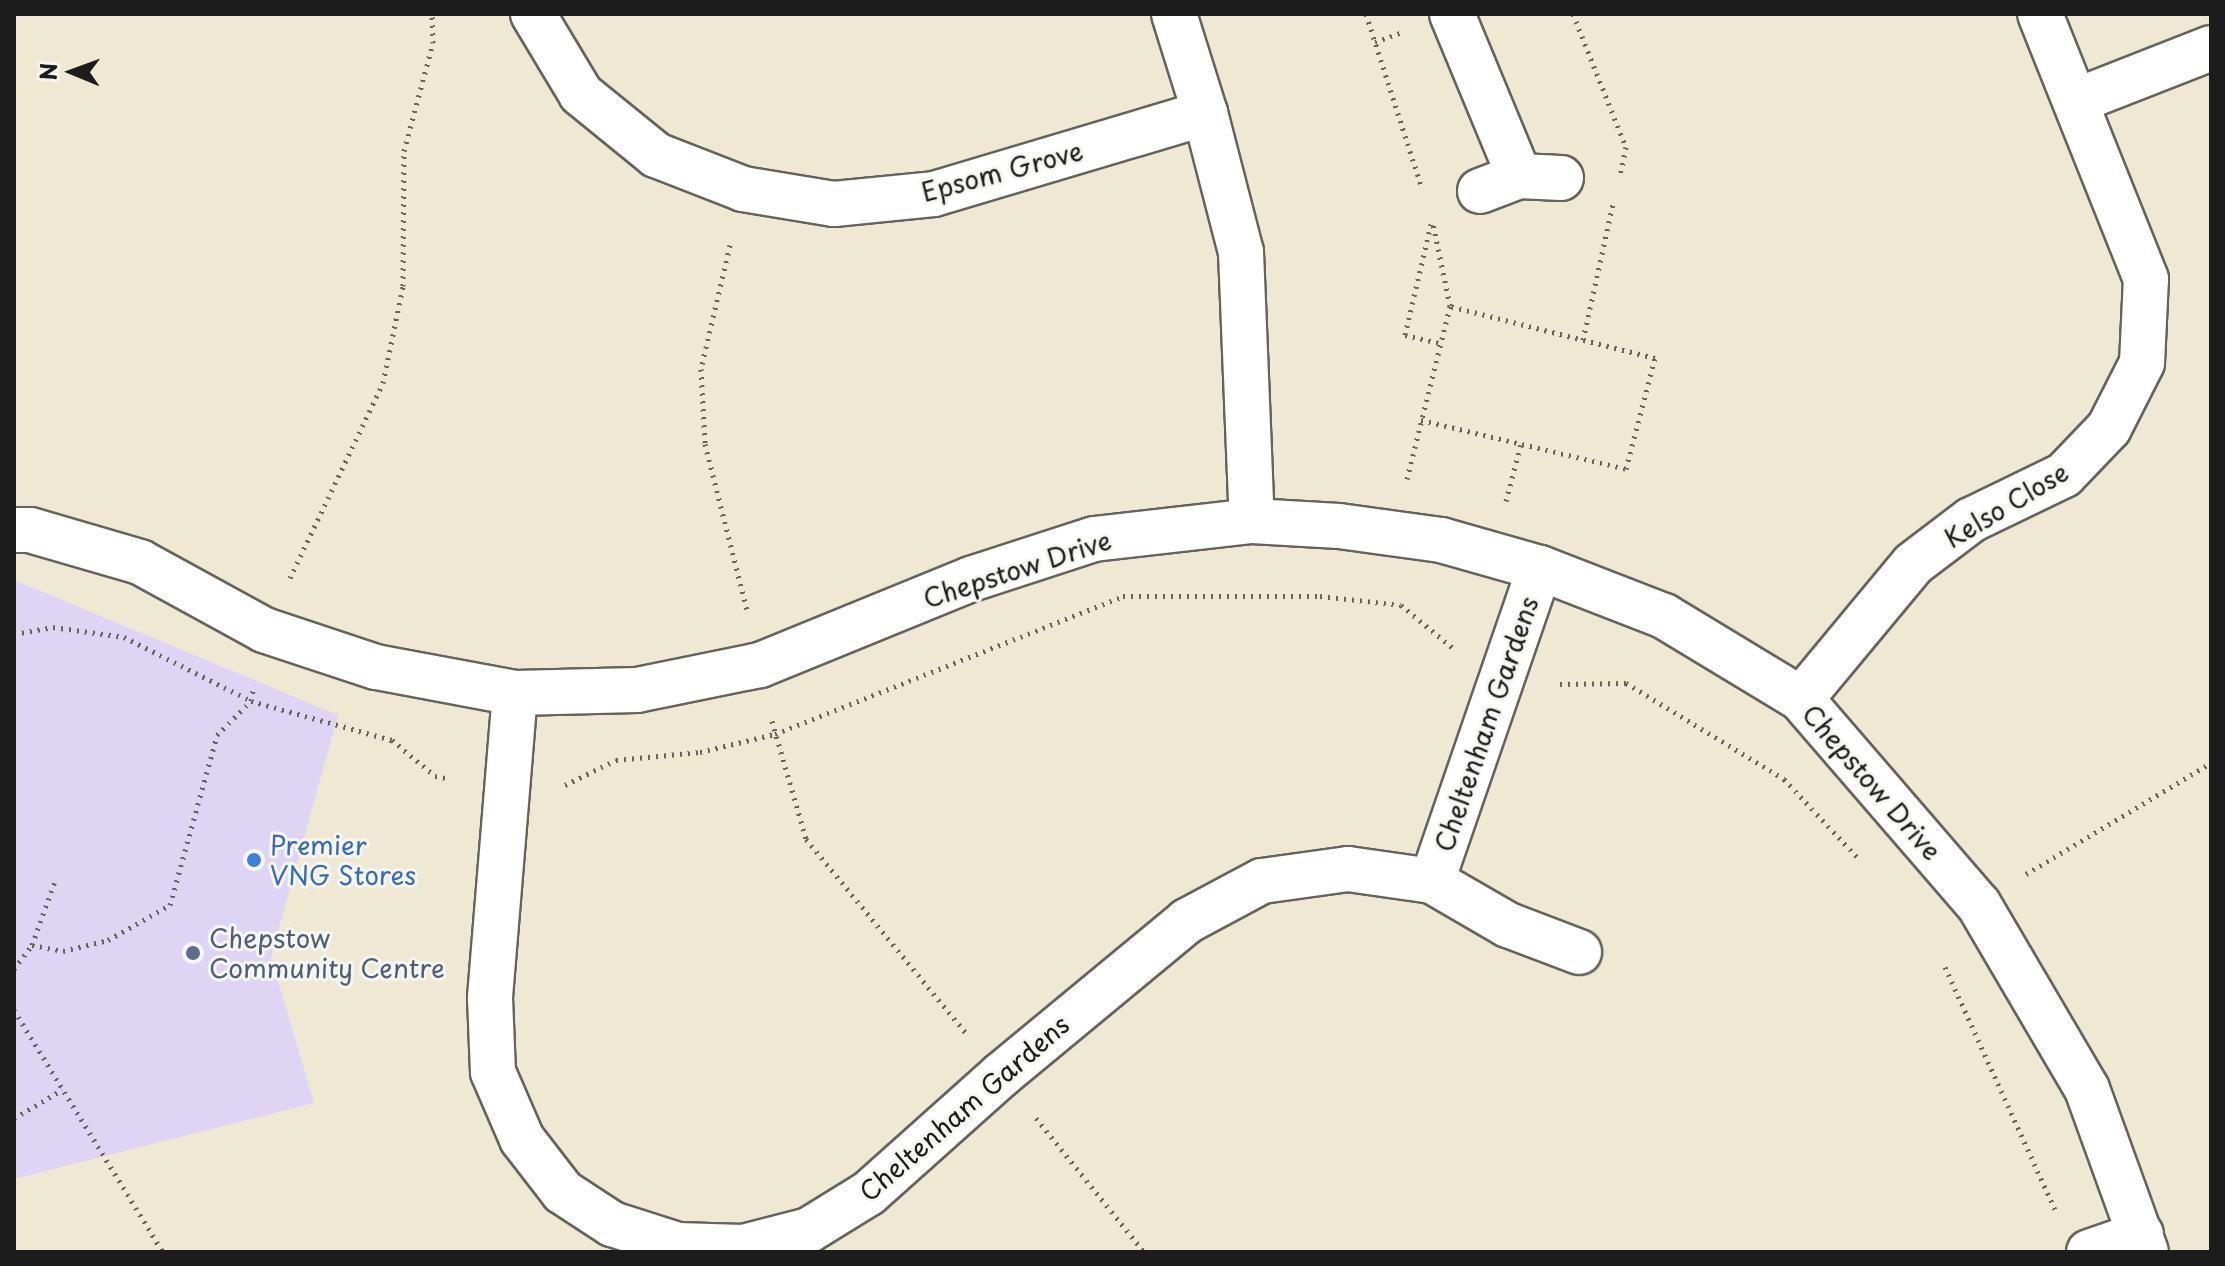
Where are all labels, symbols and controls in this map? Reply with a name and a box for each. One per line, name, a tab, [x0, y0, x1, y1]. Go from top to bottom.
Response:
north arrow	[32, 32, 112, 112]
text: N	[31, 63, 64, 81]
street label: Epsom Grove	[918, 135, 1086, 207]
street label: Kelso Close	[1938, 455, 2074, 555]
street label: Chepstow Drive	[919, 524, 1115, 614]
street label: Cheltenham Gardens	[1428, 594, 1544, 854]
street label: Chepstow Drive	[1796, 698, 1948, 866]
place label: Premier VNG Stores	[270, 829, 418, 890]
marker: Premier VNG Stores	[245, 851, 263, 869]
place label: Chepstow Community Centre	[209, 922, 447, 984]
marker: Chepstow Community Centre	[184, 944, 202, 962]
street label: Cheltenham Gardens	[854, 1010, 1074, 1206]

